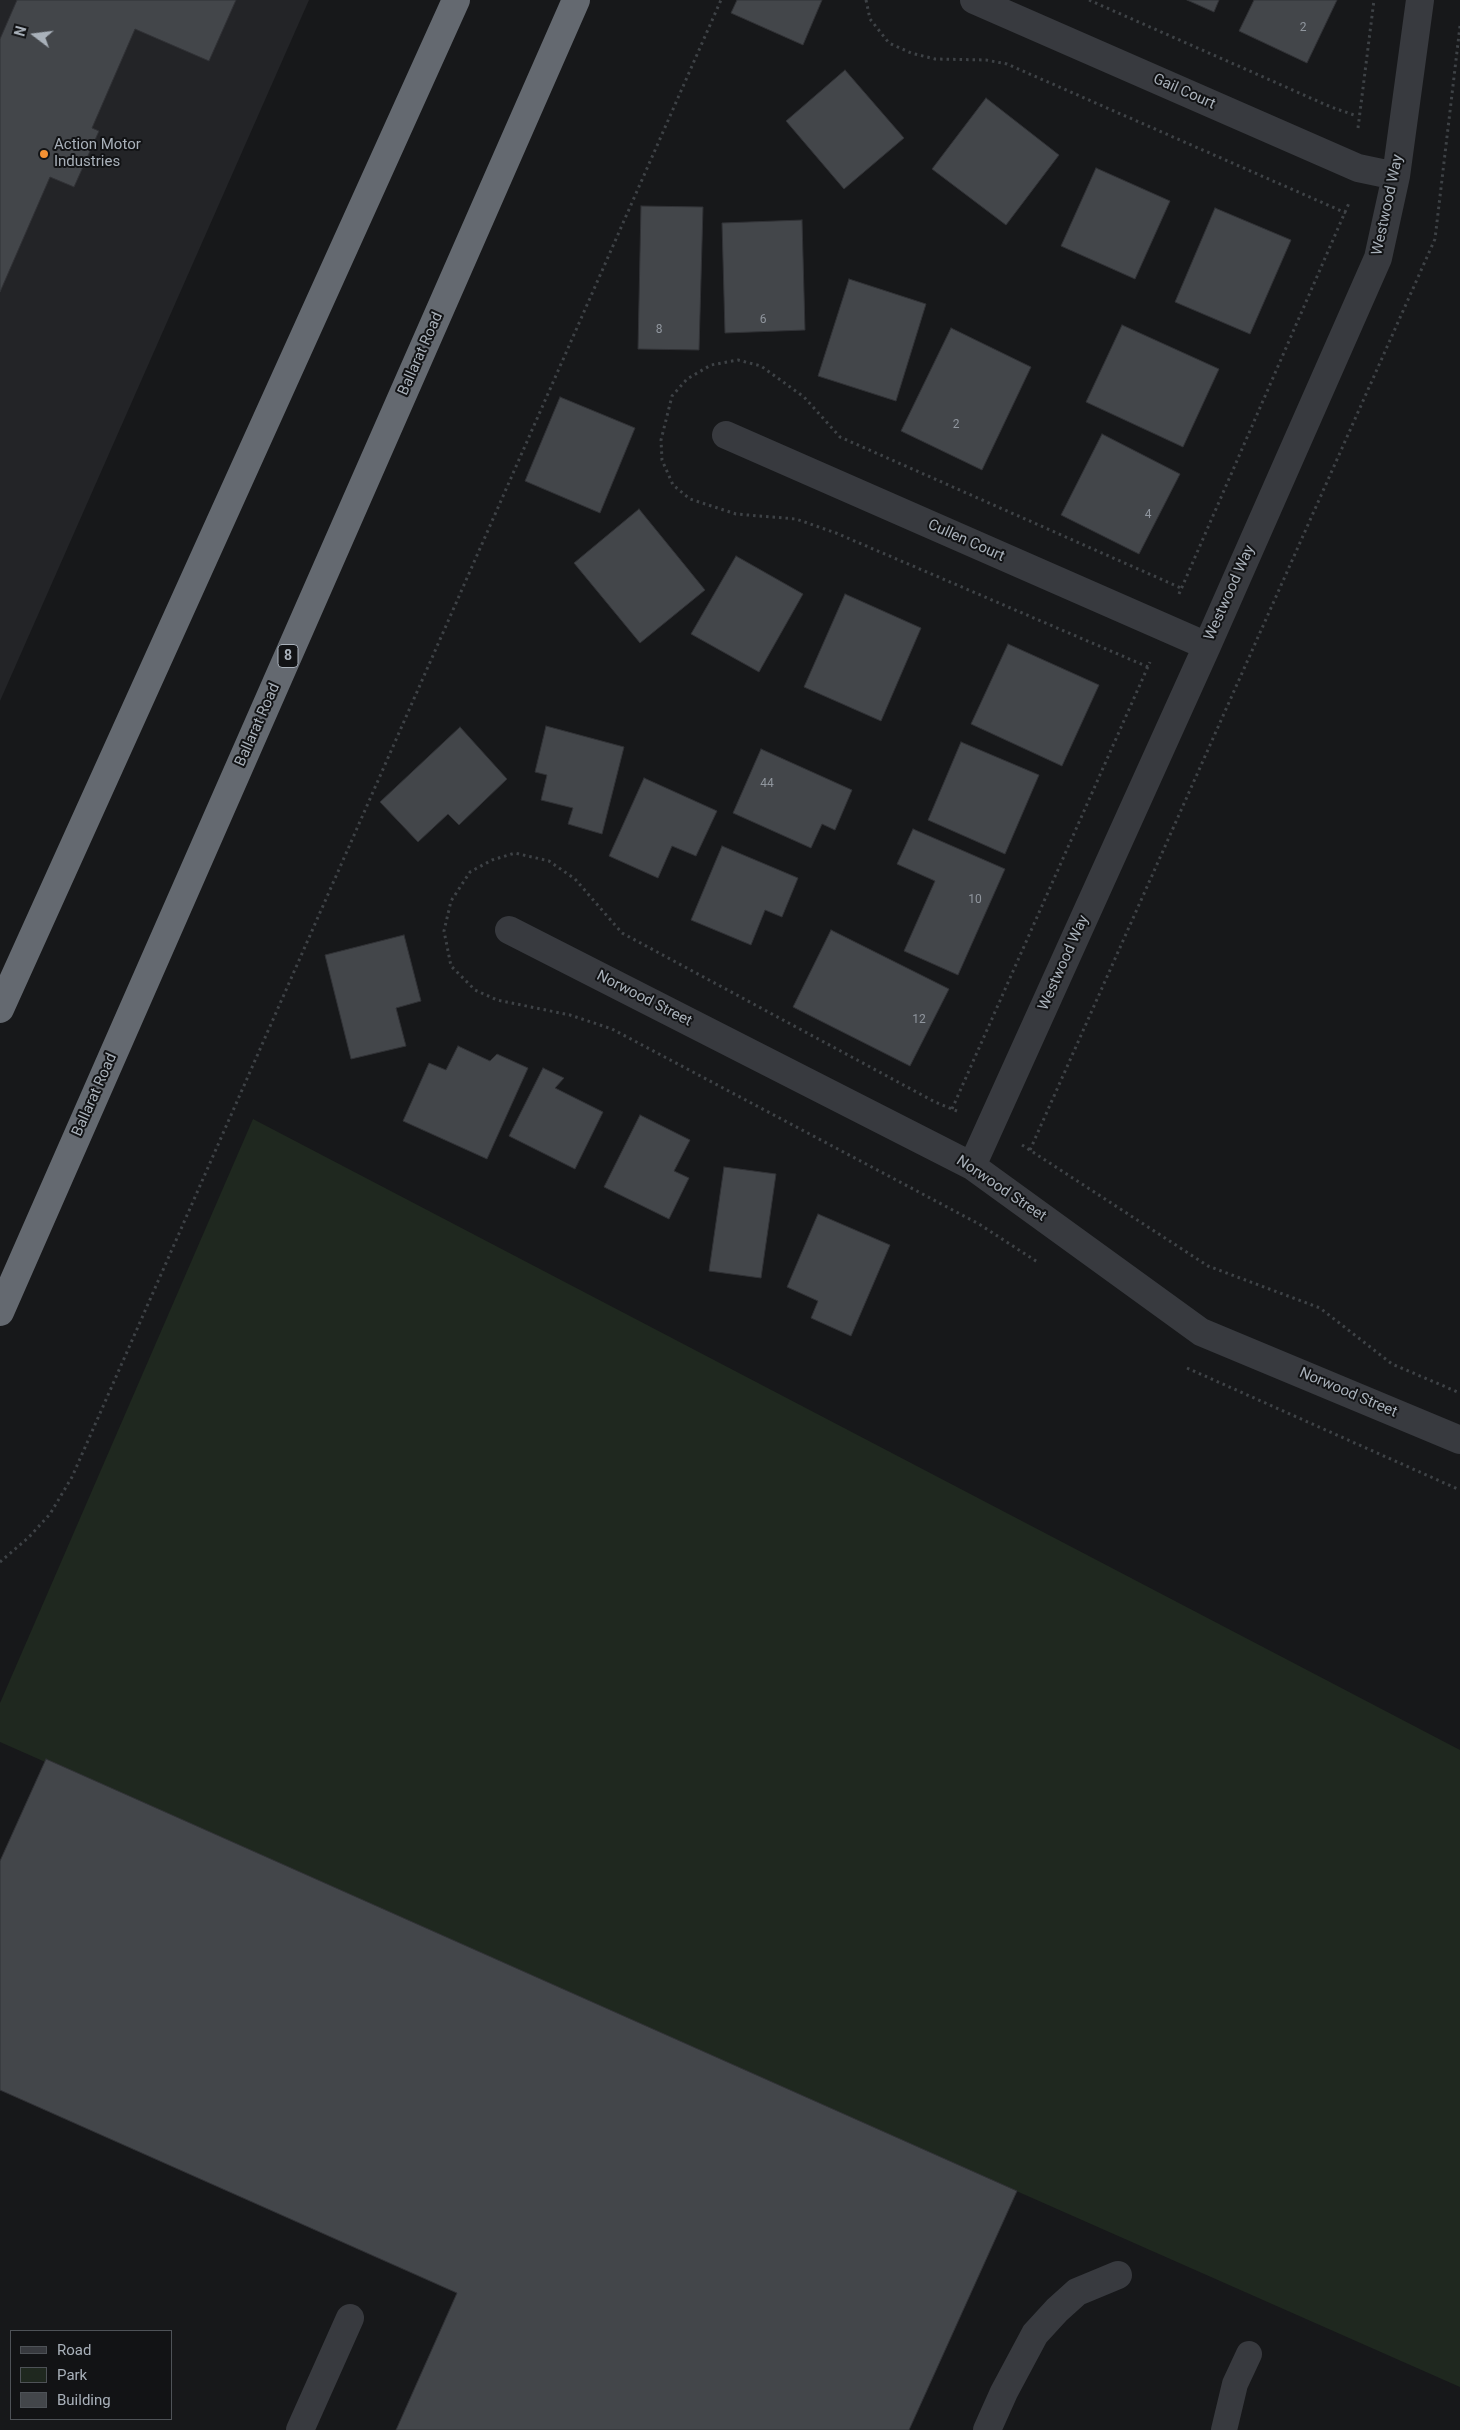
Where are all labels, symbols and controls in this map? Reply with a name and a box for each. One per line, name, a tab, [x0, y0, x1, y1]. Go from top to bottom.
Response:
north arrow	[10, 10, 60, 60]
house number: 2	[1300, 21, 1306, 35]
text: N	[12, 24, 30, 38]
street label: Gail Court	[1150, 70, 1218, 114]
place label: Action Motor Industries	[54, 136, 141, 171]
marker: Action Motor Industries	[38, 148, 50, 160]
street label: Westwood Way	[1369, 153, 1407, 257]
street label: Ballarat Road	[395, 310, 447, 398]
house number: 6	[760, 313, 766, 327]
house number: 8	[656, 323, 662, 337]
house number: 2	[953, 418, 959, 432]
house number: 4	[1145, 508, 1151, 522]
street label: Cullen Court	[925, 516, 1007, 566]
street label: Westwood Way	[1201, 543, 1259, 643]
road number: 8	[278, 644, 298, 668]
street label: Ballarat Road	[232, 681, 284, 769]
house number: 44	[760, 777, 774, 791]
house number: 10	[968, 893, 982, 907]
street label: Westwood Way	[1035, 913, 1093, 1013]
street label: Norwood Street	[593, 967, 695, 1031]
house number: 12	[912, 1013, 926, 1027]
street label: Ballarat Road	[69, 1051, 121, 1139]
street label: Norwood Street	[953, 1152, 1049, 1226]
street label: Norwood Street	[1296, 1364, 1400, 1422]
legend	[10, 2330, 172, 2420]
text: Road	[57, 2341, 91, 2359]
text: Park	[57, 2366, 87, 2384]
text: Building	[57, 2391, 111, 2409]

